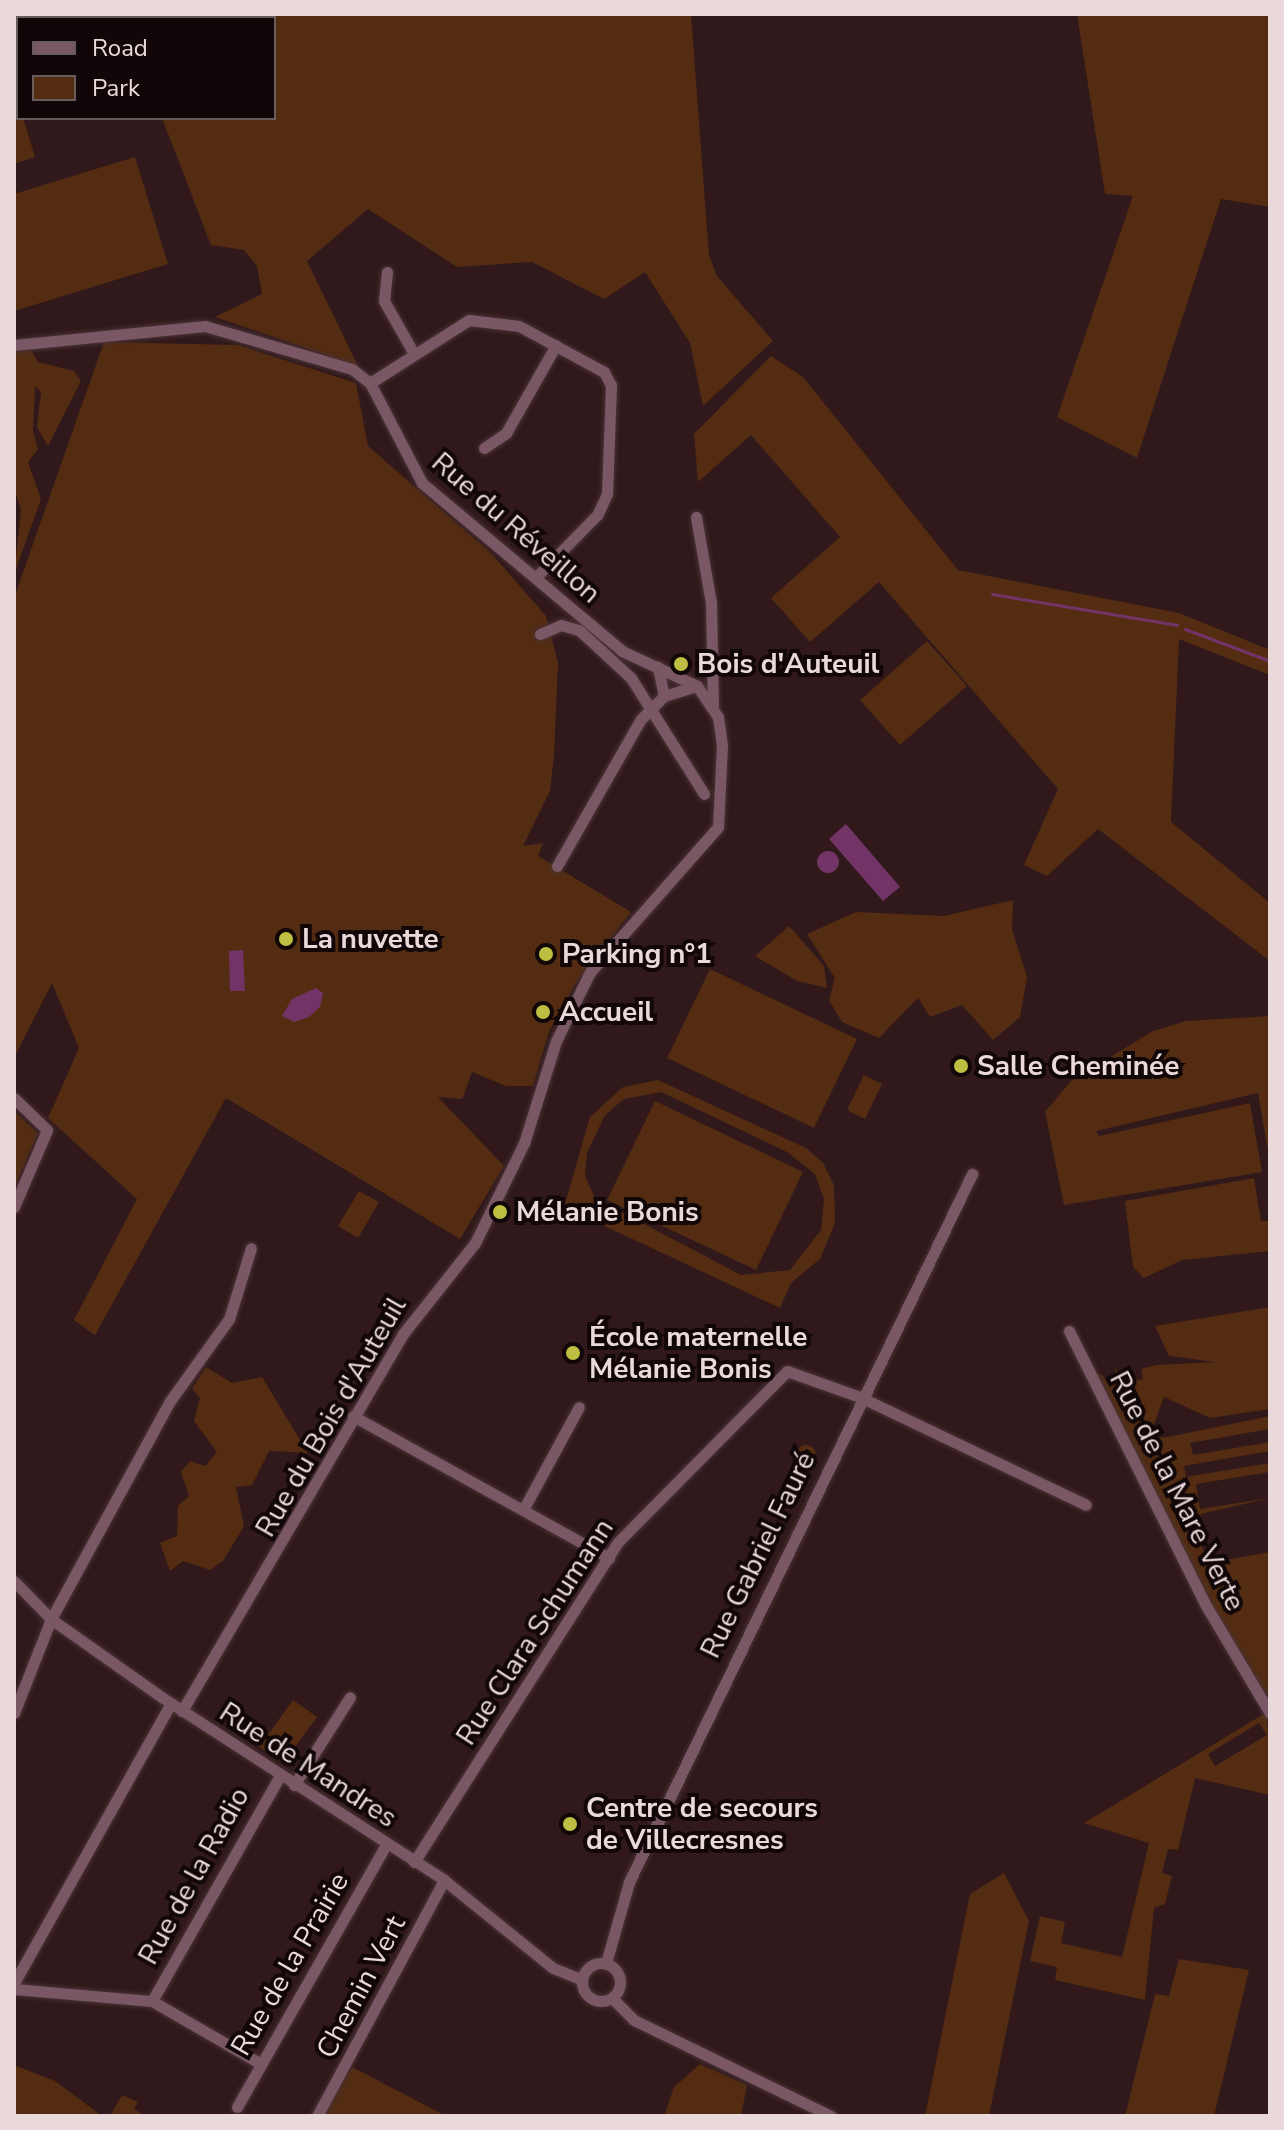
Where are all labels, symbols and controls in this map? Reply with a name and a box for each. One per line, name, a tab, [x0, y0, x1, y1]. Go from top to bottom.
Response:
legend	[16, 16, 276, 120]
text: Road	[92, 32, 148, 64]
text: Park	[92, 72, 140, 104]
street label: Rue du Réveillon	[425, 446, 607, 610]
place label: Bois d'Auteuil	[697, 647, 879, 681]
marker: Bois d'Auteuil	[672, 655, 690, 673]
place label: La nuvette	[302, 922, 439, 956]
marker: La nuvette	[277, 930, 295, 948]
place label: Parking n°1	[562, 937, 712, 971]
marker: Parking n°1	[537, 945, 555, 963]
place label: Accueil	[559, 995, 653, 1029]
marker: Accueil	[534, 1003, 552, 1021]
place label: Salle Cheminée	[977, 1049, 1179, 1083]
marker: Salle Cheminée	[952, 1057, 970, 1075]
place label: Mélanie Bonis	[516, 1195, 699, 1229]
marker: Mélanie Bonis	[491, 1203, 509, 1221]
street label: Rue du Bois d'Auteuil	[249, 1291, 413, 1543]
place label: École maternelle Mélanie Bonis	[589, 1320, 807, 1386]
marker: École maternelle Mélanie Bonis	[564, 1344, 582, 1362]
street label: Rue de la Mare Verte	[1102, 1366, 1252, 1616]
street label: Rue Gabriel Fauré	[694, 1447, 822, 1663]
street label: Rue Clara Schumann	[449, 1513, 621, 1751]
street label: Rue de Mandres	[213, 1695, 403, 1835]
street label: Rue de la Radio	[132, 1782, 256, 1970]
place label: Centre de secours de Villecresnes	[586, 1791, 818, 1857]
marker: Centre de secours de Villecresnes	[561, 1815, 579, 1833]
street label: Rue de la Prairie	[224, 1867, 356, 2061]
street label: Chemin Vert	[309, 1910, 413, 2064]

